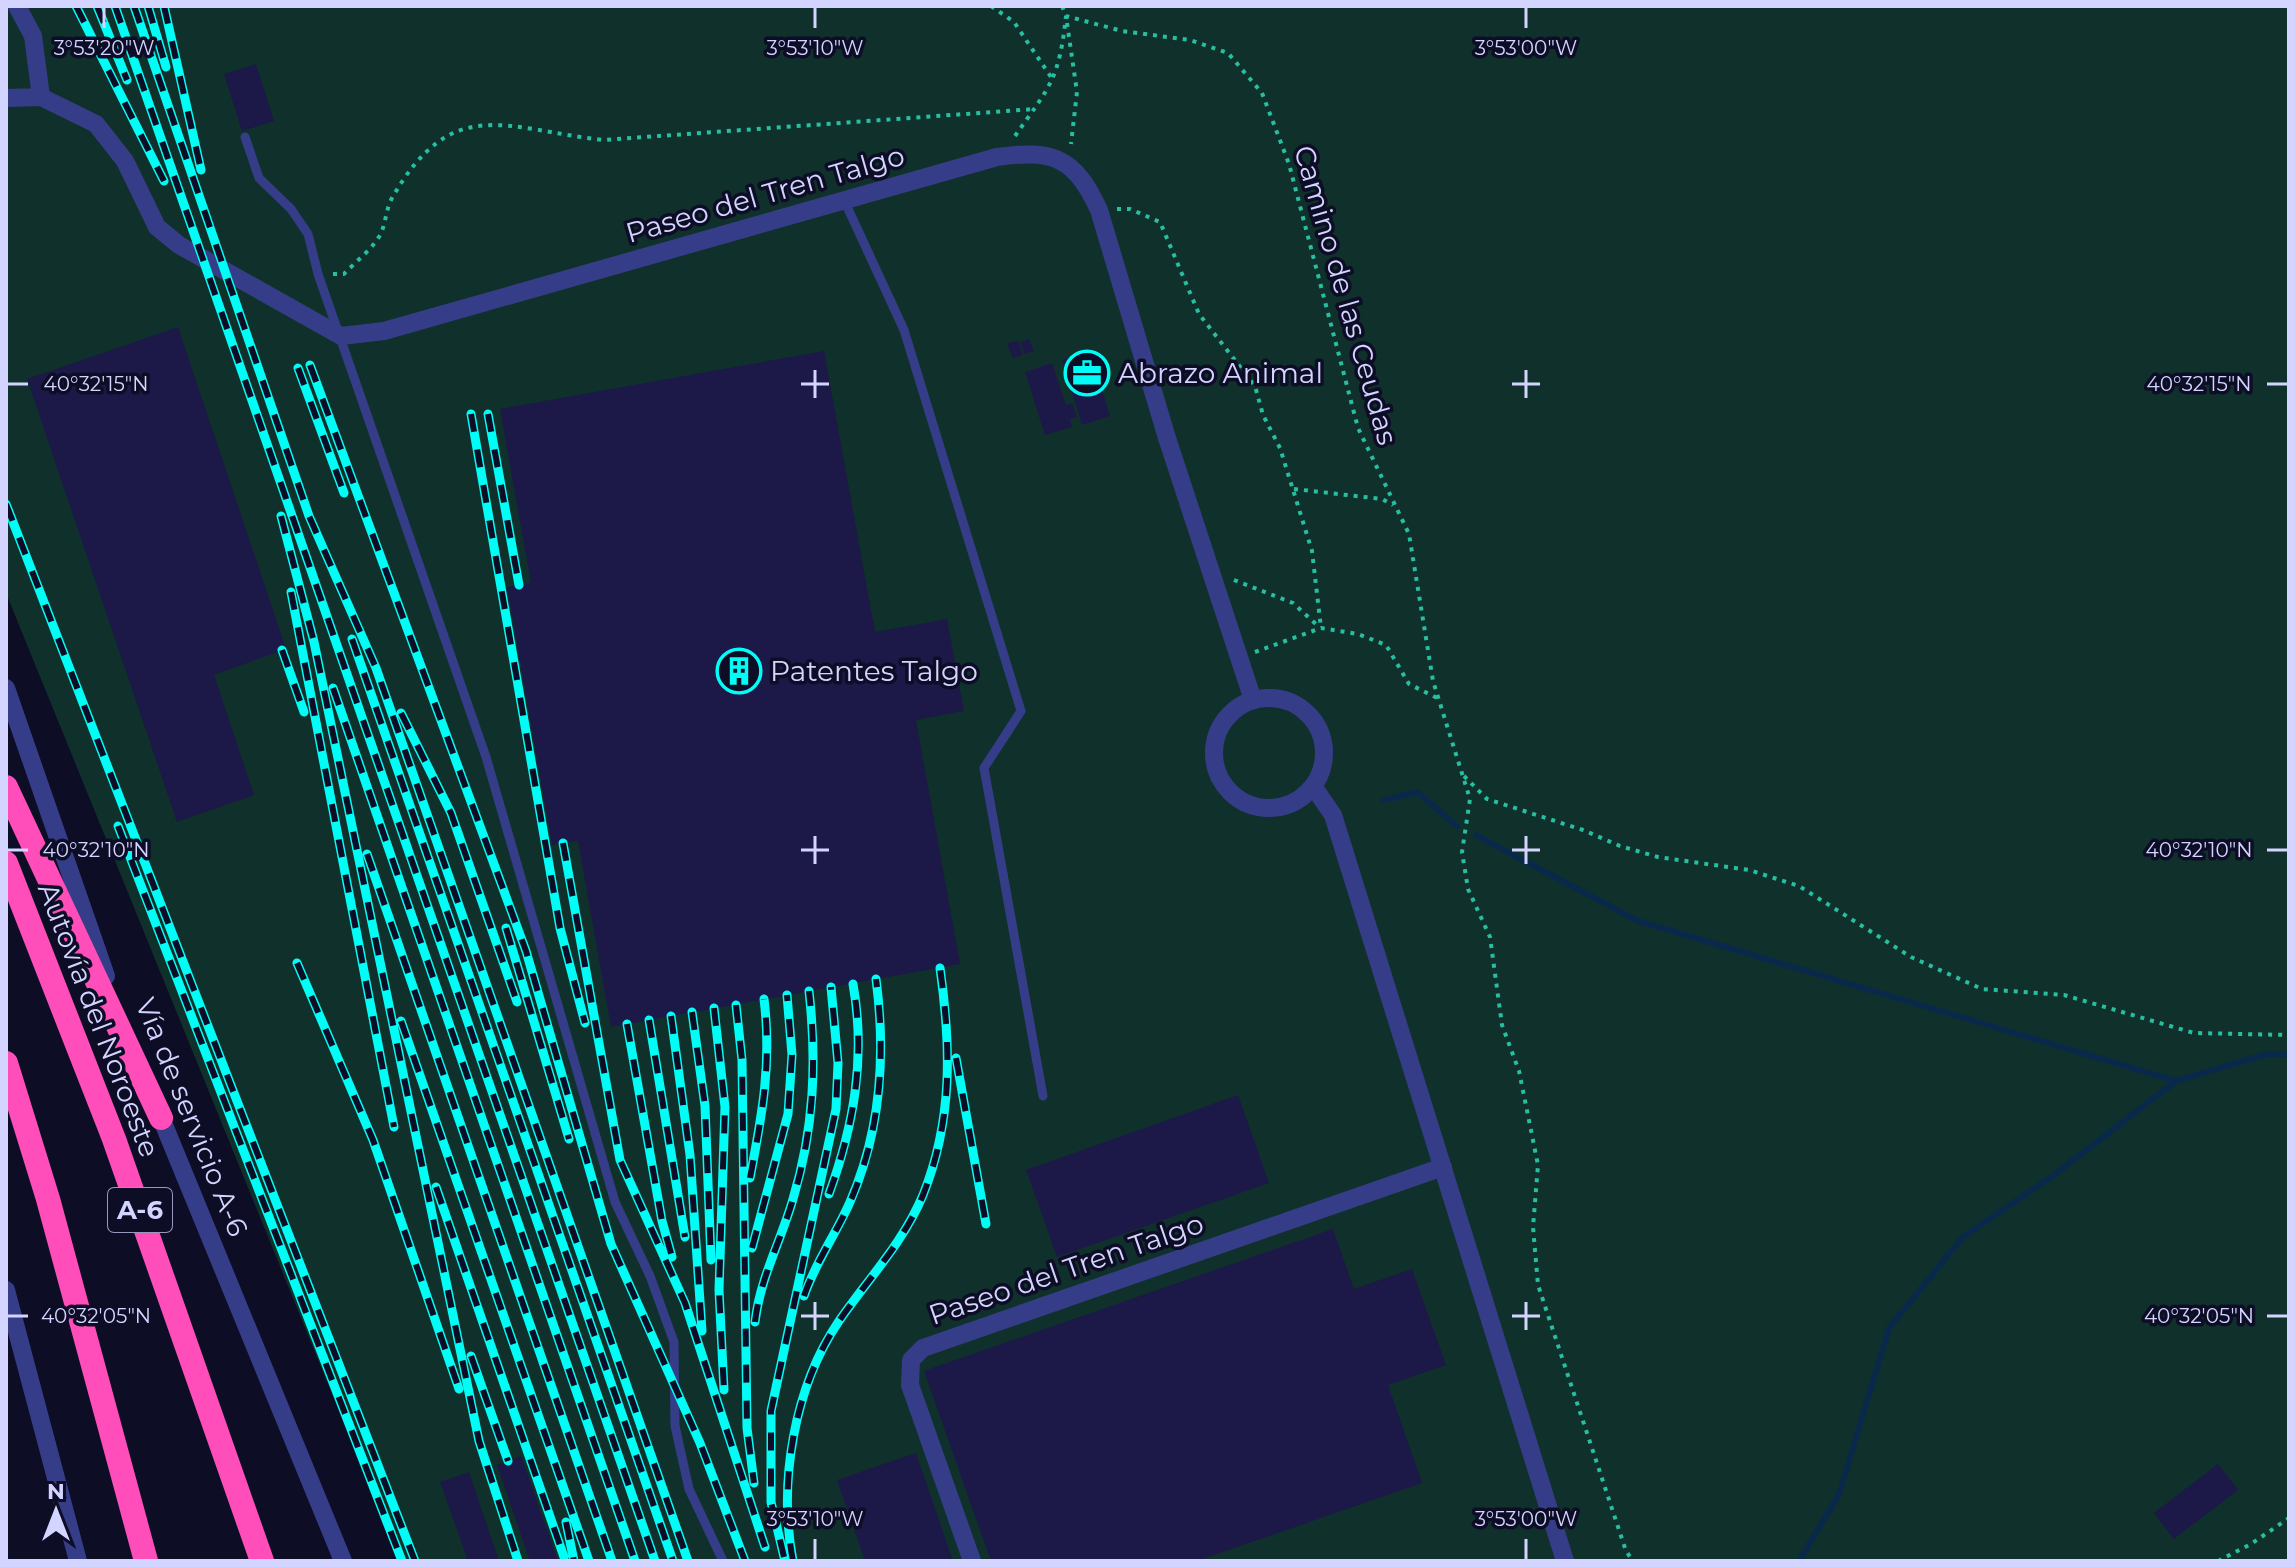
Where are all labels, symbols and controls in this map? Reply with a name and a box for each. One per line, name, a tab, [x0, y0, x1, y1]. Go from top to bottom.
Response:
text: 3°53'20"W	[54, 36, 154, 60]
text: 3°53'10"W	[766, 36, 864, 60]
text: 3°53'00"W	[1475, 36, 1577, 60]
street label: Paseo del Tren Talgo	[622, 138, 908, 250]
street label: Camino de las Ceudas	[1287, 141, 1405, 449]
office icon: Abrazo Animal	[1063, 349, 1111, 397]
place label: Abrazo Animal	[1118, 356, 1323, 390]
text: 40°32'15"N	[43, 372, 149, 396]
text: 40°32'15"N	[2146, 372, 2252, 396]
building icon: Patentes Talgo	[715, 647, 763, 695]
place label: Patentes Talgo	[770, 654, 978, 688]
text: 40°32'10"N	[42, 838, 150, 862]
text: 40°32'10"N	[2145, 838, 2253, 862]
street label: Autovía del Noroeste	[31, 878, 167, 1162]
street label: Vía de servicio A-6	[129, 993, 255, 1241]
road number: A-6	[108, 1188, 172, 1232]
street label: Paseo del Tren Talgo	[924, 1206, 1208, 1332]
text: 40°32'05"N	[41, 1304, 151, 1328]
text: 40°32'05"N	[2144, 1304, 2254, 1328]
north arrow	[16, 1471, 96, 1551]
text: N	[47, 1478, 65, 1505]
text: 3°53'10"W	[766, 1507, 864, 1531]
text: 3°53'00"W	[1475, 1507, 1577, 1531]

